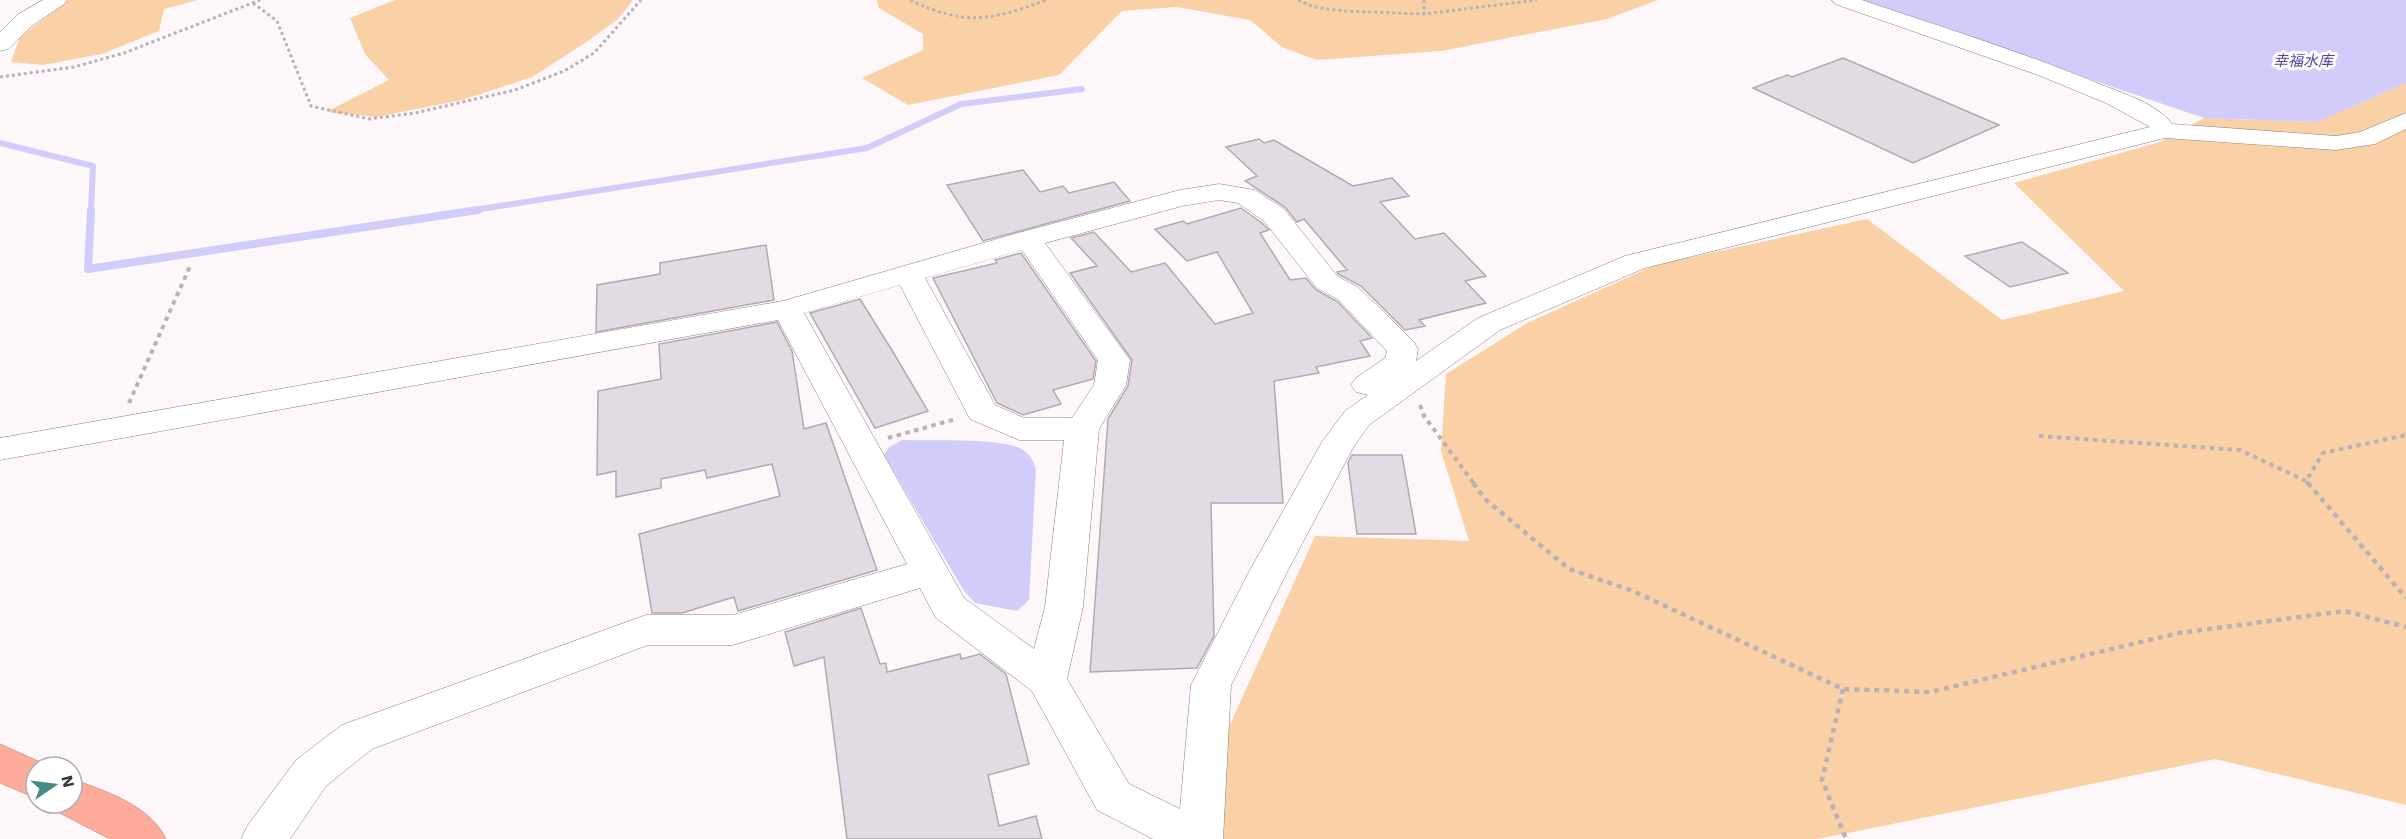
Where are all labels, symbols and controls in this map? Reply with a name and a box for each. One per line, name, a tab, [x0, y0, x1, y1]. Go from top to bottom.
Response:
water label: 幸福水库	[2273, 52, 2336, 70]
north arrow	[24, 755, 84, 815]
text: N	[57, 773, 79, 790]

